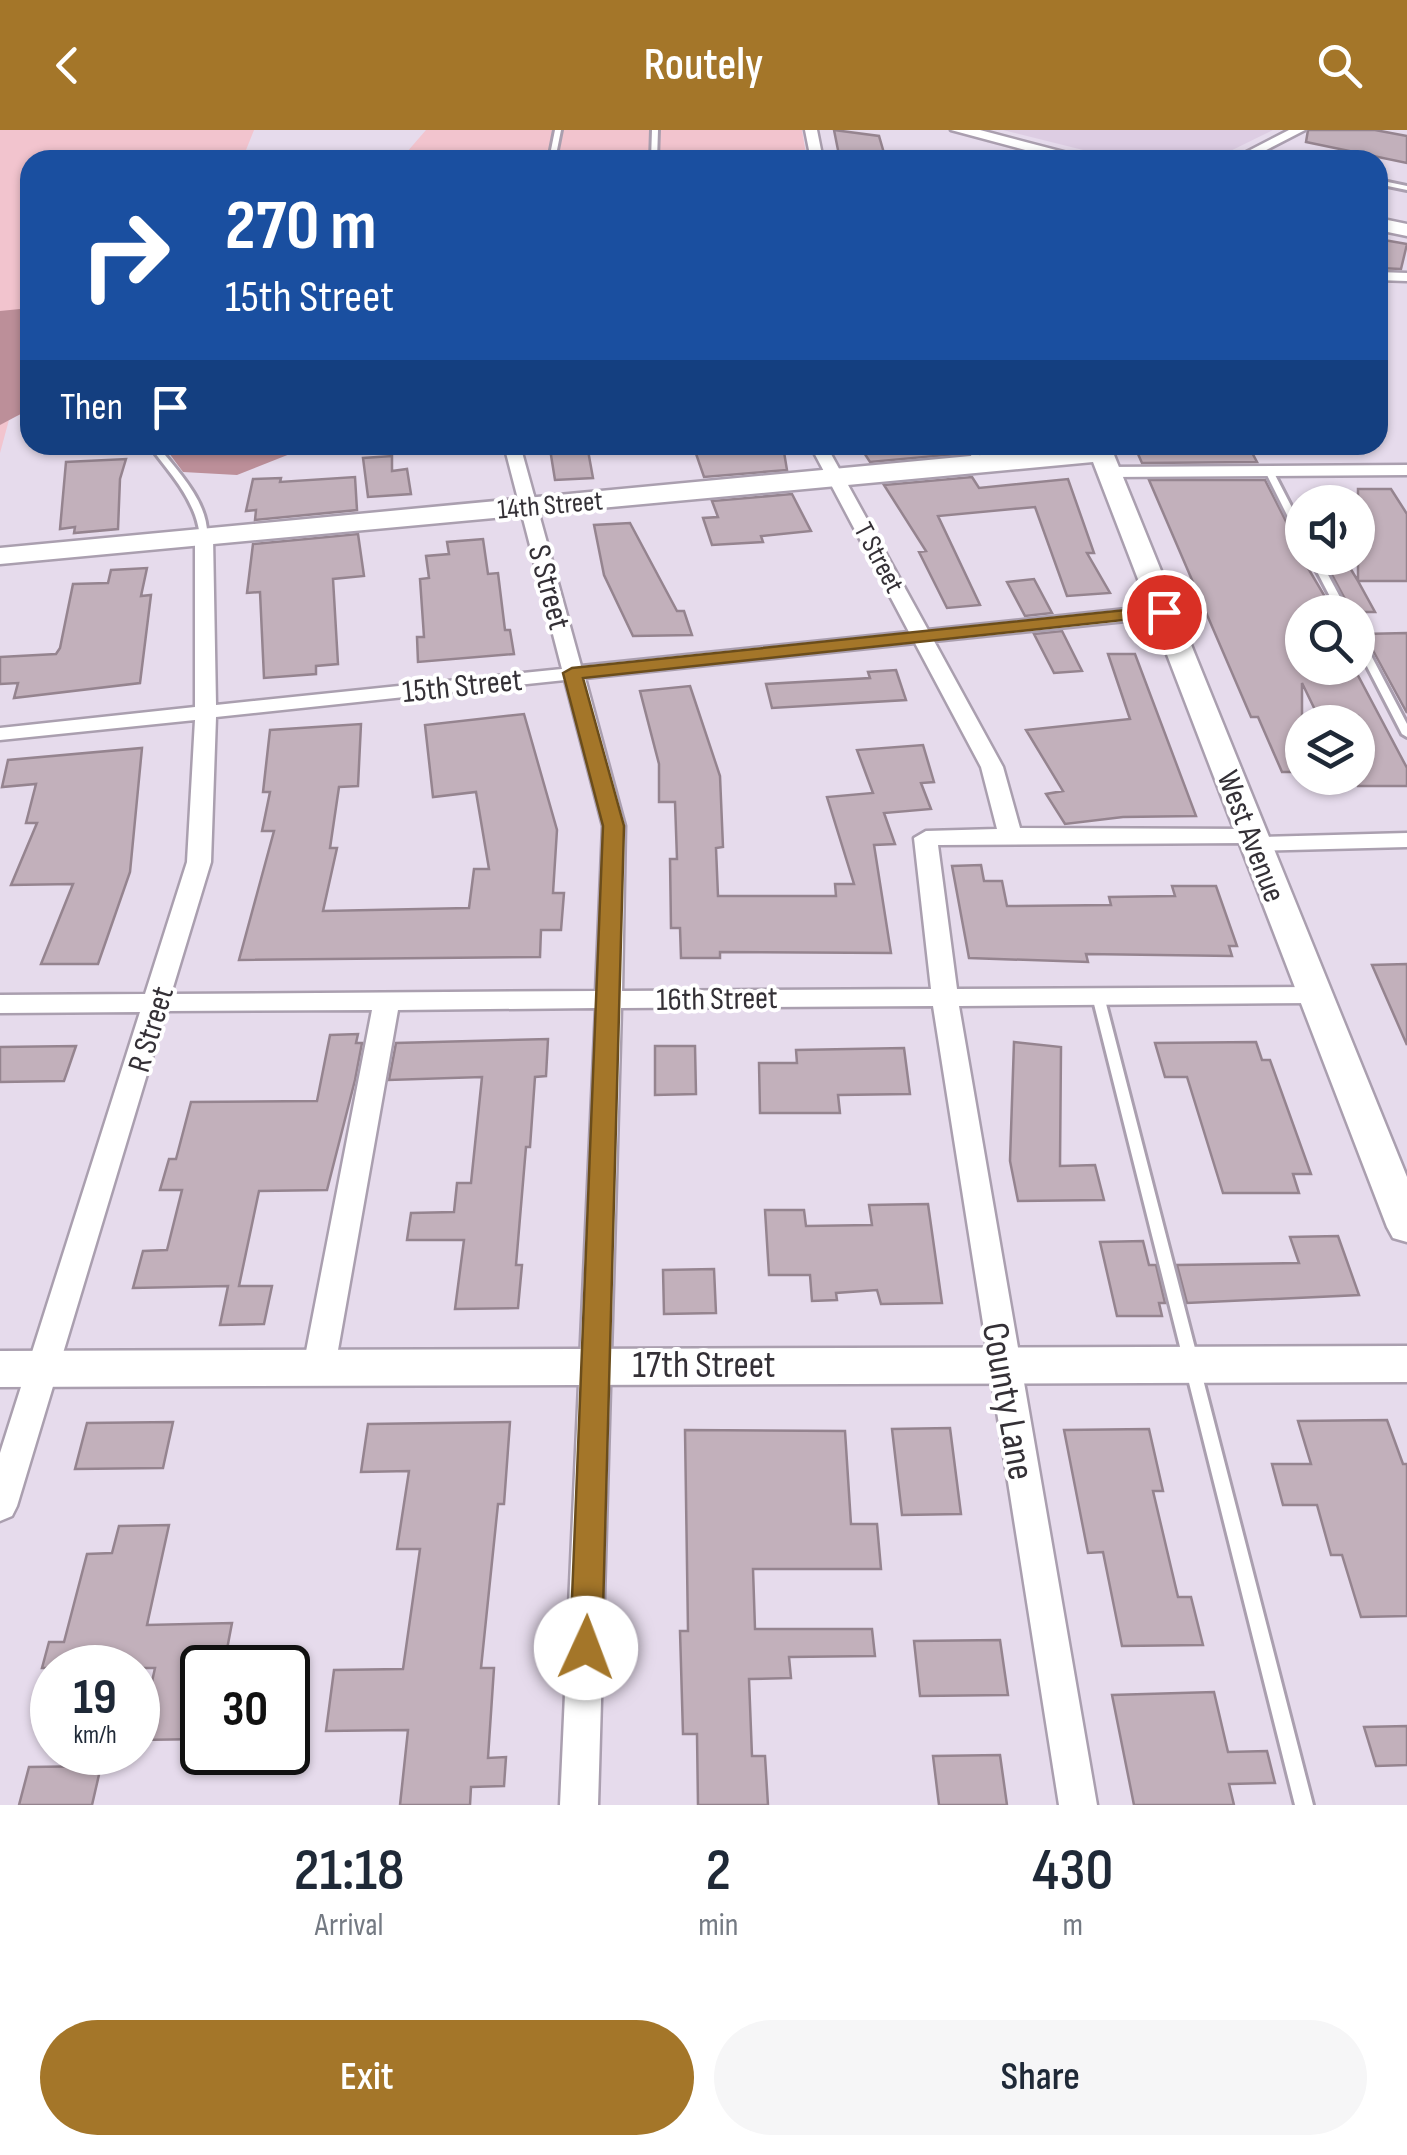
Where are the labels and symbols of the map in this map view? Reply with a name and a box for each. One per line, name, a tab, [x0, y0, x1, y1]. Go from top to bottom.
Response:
street label: 14th Street	[496, 484, 604, 527]
street label: T Street	[847, 517, 911, 599]
street label: S Street	[519, 541, 579, 634]
pin	[1122, 570, 1207, 655]
street label: 15th Street	[400, 661, 524, 712]
street label: West Avenue	[1208, 765, 1293, 908]
street label: 16th Street	[656, 979, 778, 1020]
street label: R Street	[120, 982, 183, 1077]
street label: County Lane	[972, 1319, 1043, 1483]
street label: 17th Street	[633, 1343, 775, 1388]
position arrow	[534, 1596, 638, 1700]
speed limit sign: 30	[180, 1645, 310, 1775]

